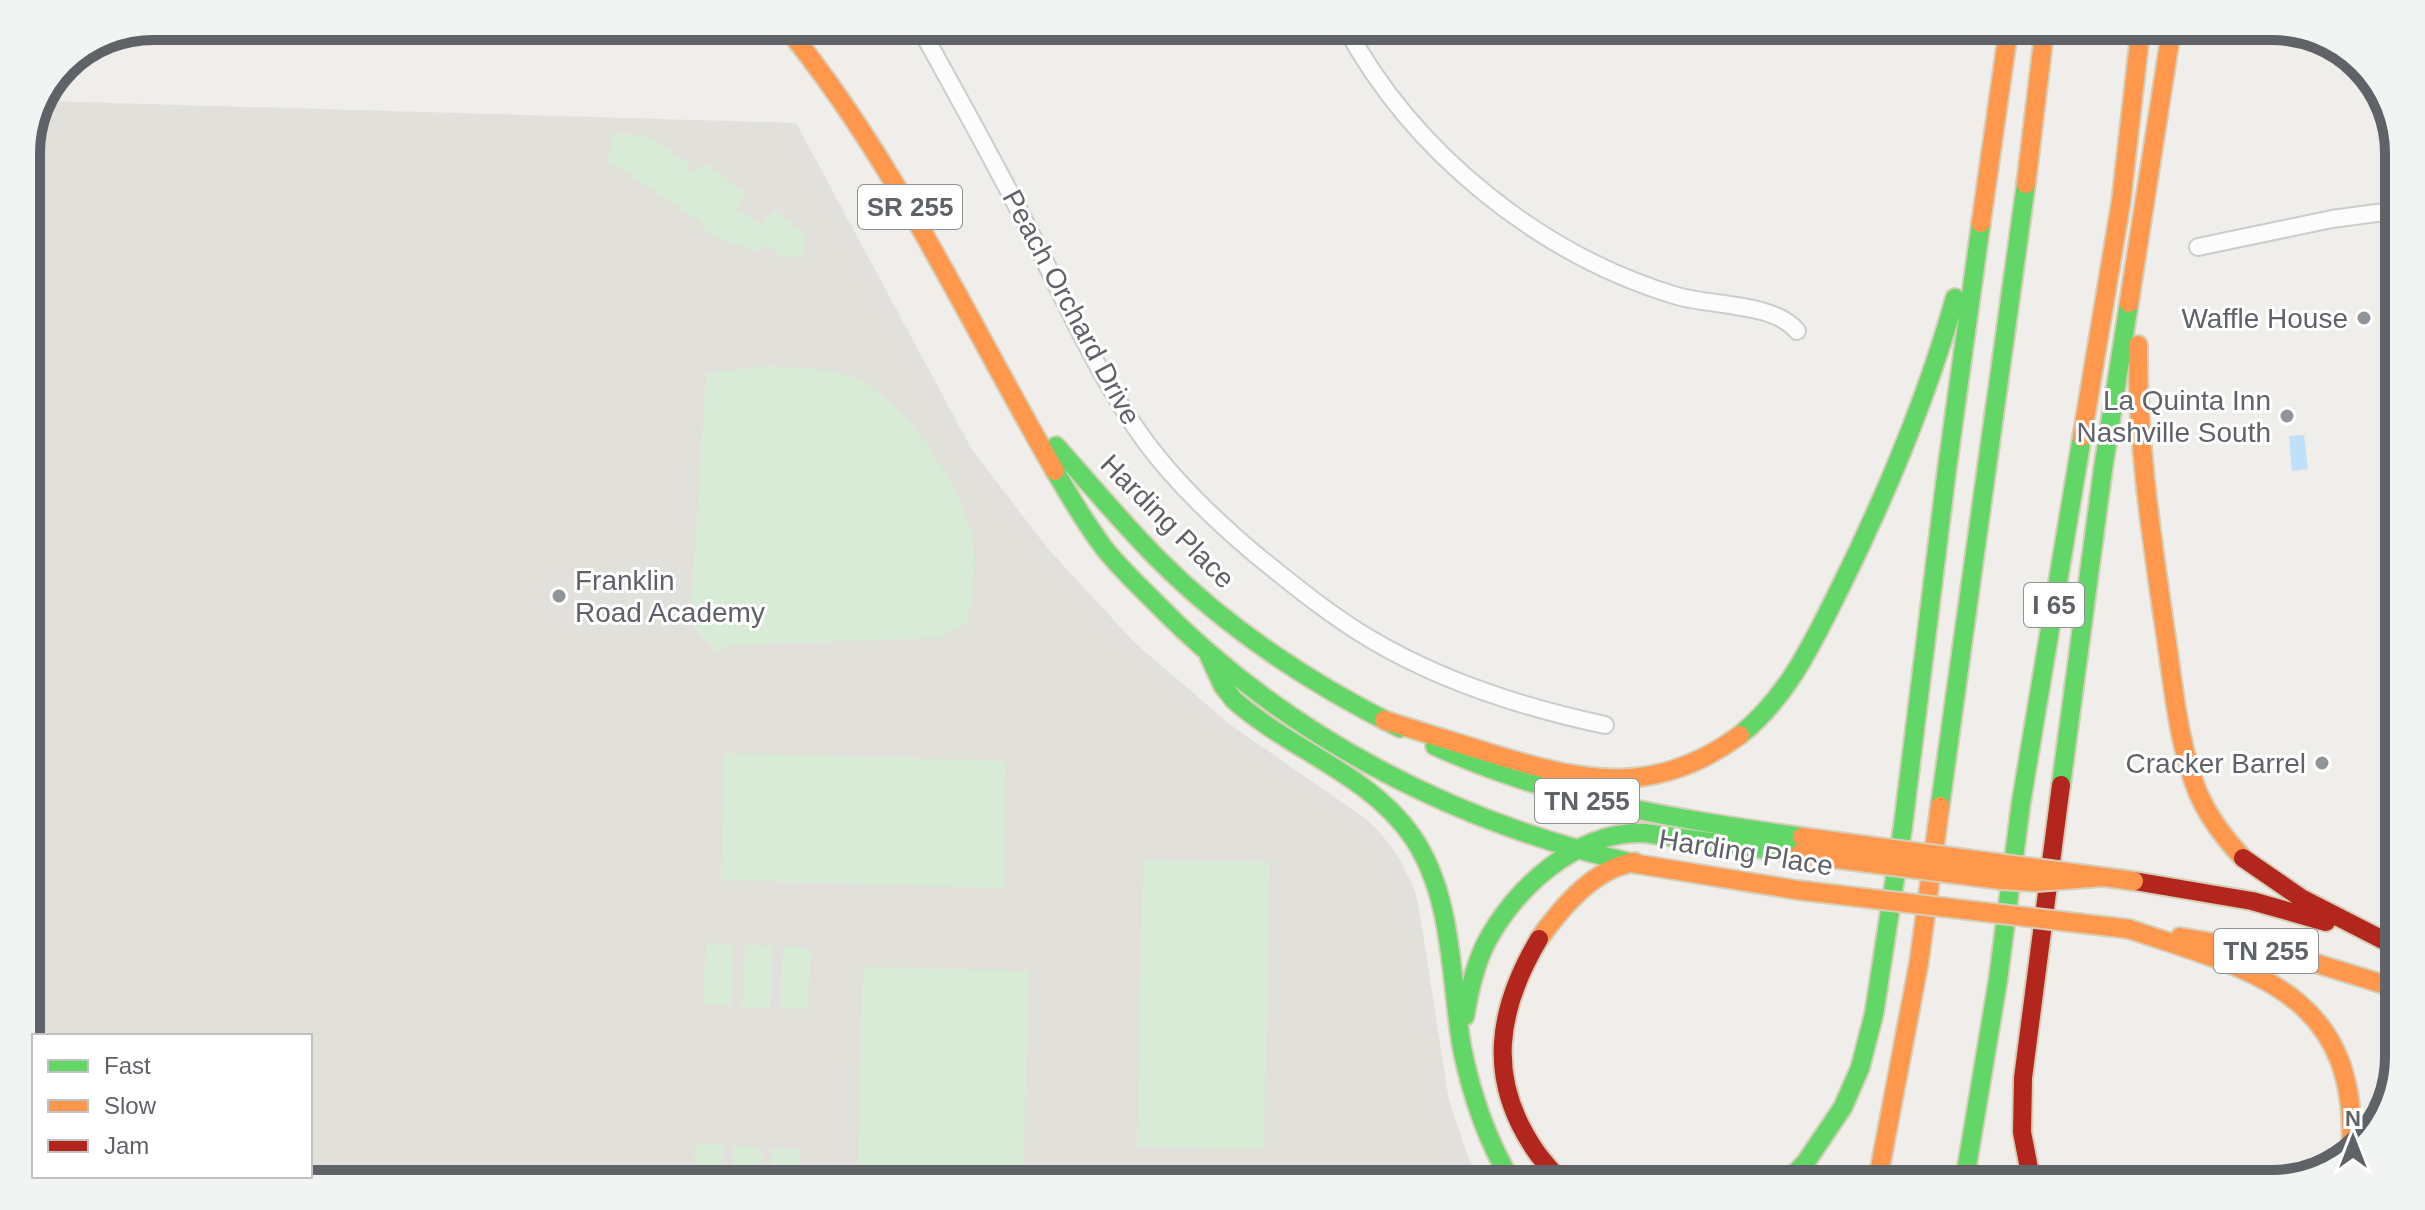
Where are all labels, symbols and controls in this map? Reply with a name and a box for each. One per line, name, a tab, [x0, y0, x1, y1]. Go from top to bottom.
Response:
road number: SR 255	[858, 185, 962, 229]
street label: Peach Orchard Drive	[997, 185, 1147, 430]
place label: Waffle House	[2181, 303, 2348, 334]
marker: Waffle House	[2355, 309, 2373, 327]
place label: La Quinta Inn Nashville South	[2076, 385, 2271, 448]
marker: La Quinta Inn Nashville South	[2278, 407, 2296, 425]
street label: Harding Place	[1095, 448, 1241, 594]
place label: Franklin Road Academy	[575, 565, 765, 628]
road number: I 65	[2024, 583, 2084, 627]
marker: Franklin Road Academy	[550, 587, 568, 605]
place label: Cracker Barrel	[2126, 748, 2306, 779]
marker: Cracker Barrel	[2313, 754, 2331, 772]
road number: TN 255	[1535, 779, 1639, 823]
street label: Harding Place	[1657, 823, 1835, 882]
road number: TN 255	[2214, 929, 2318, 973]
legend	[32, 1034, 312, 1178]
text: Fast	[104, 1052, 151, 1079]
text: Slow	[104, 1092, 157, 1119]
north arrow	[2313, 1098, 2393, 1178]
text: N	[2345, 1106, 2361, 1131]
text: Jam	[104, 1132, 149, 1159]

